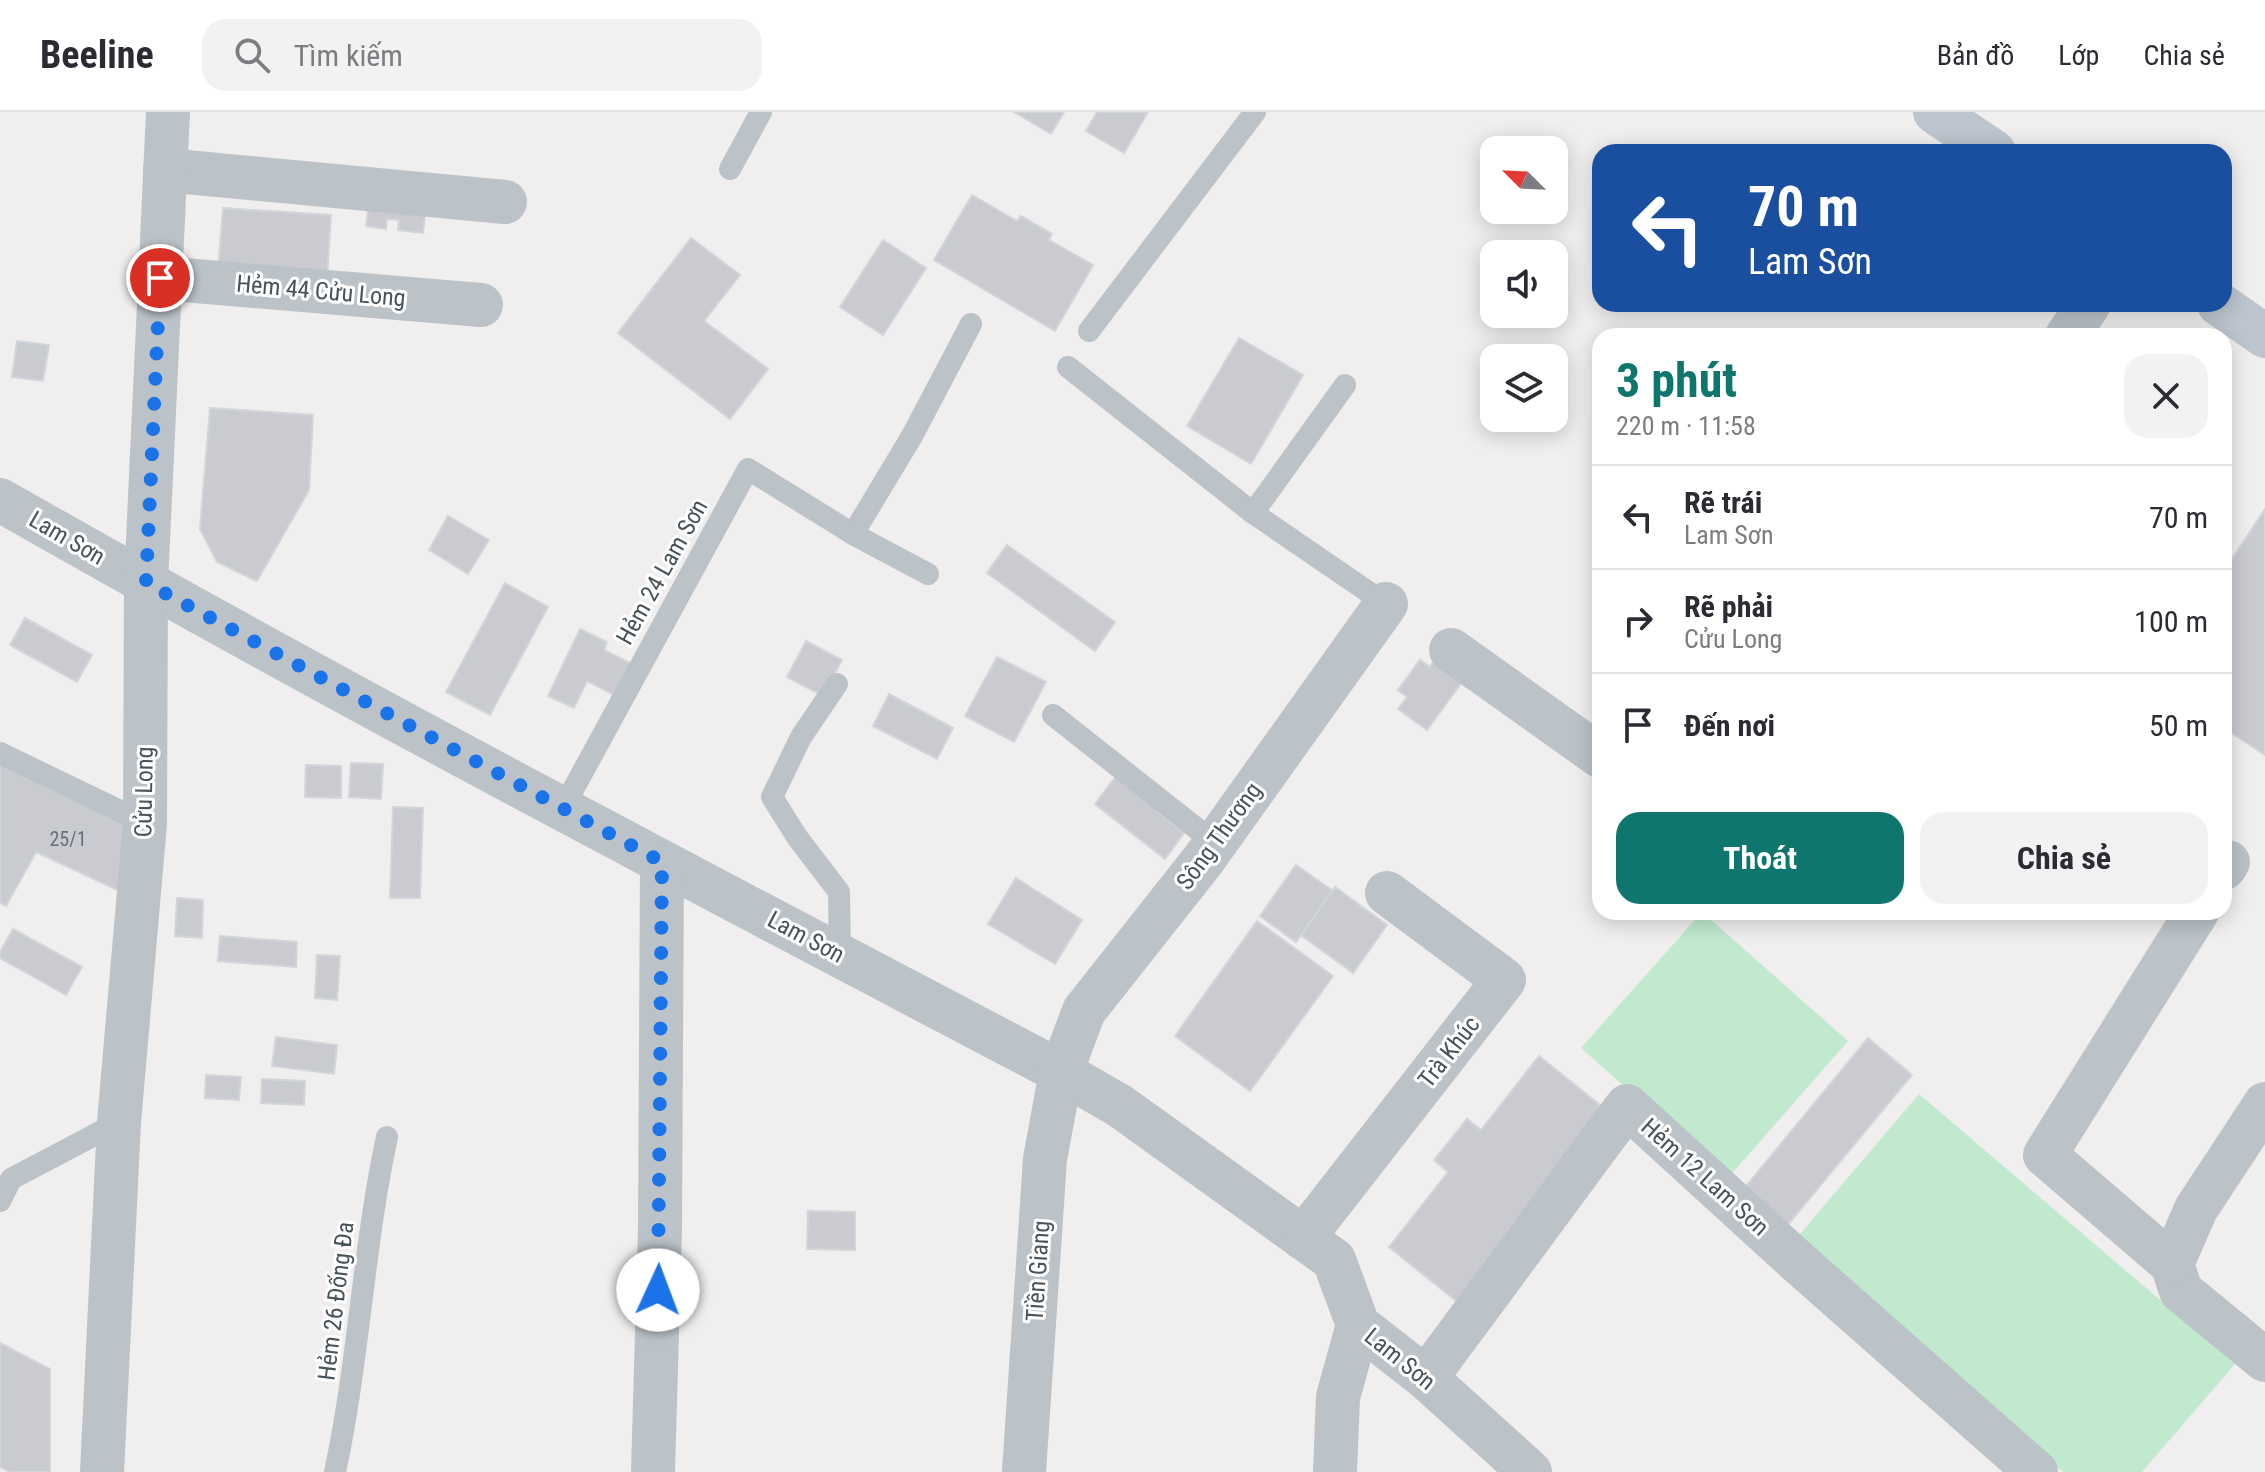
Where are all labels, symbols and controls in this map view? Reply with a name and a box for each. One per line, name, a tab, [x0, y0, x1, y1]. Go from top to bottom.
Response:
search box	[202, 19, 762, 91]
text: Beeline	[40, 33, 154, 77]
icon: search	[230, 33, 274, 77]
text: Tìm kiếm	[294, 38, 403, 73]
text: Bản đồ	[1937, 39, 2014, 72]
text: Lớp	[2058, 39, 2099, 72]
text: Chia sẻ	[2143, 39, 2225, 72]
north arrow	[1480, 136, 1568, 224]
map controls	[1480, 136, 1568, 432]
text: 70 m	[1748, 174, 1859, 240]
icon: left	[1616, 176, 1720, 280]
button: sound	[1480, 240, 1568, 328]
text: Lam Sơn	[1748, 241, 1872, 283]
pin	[126, 244, 194, 312]
icon: arrive	[138, 256, 182, 300]
street label: Hẻm 44 Cửu Long	[235, 270, 407, 312]
button: layers	[1480, 344, 1568, 432]
text: 3 phút	[1616, 352, 1737, 409]
button: close	[2124, 354, 2208, 438]
text: 220 m · 11:58	[1616, 411, 1756, 441]
text: Rẽ trái	[1684, 485, 1762, 520]
street label: Hẻm 24 Lam Sơn	[611, 495, 713, 649]
icon: left	[1616, 495, 1660, 539]
text: 70 m	[2149, 500, 2208, 535]
street label: Lam Sơn	[24, 505, 110, 571]
text: Lam Sơn	[1684, 520, 1774, 550]
text: Rẽ phải	[1684, 589, 1773, 624]
icon: right	[1616, 599, 1660, 643]
text: 100 m	[2134, 604, 2208, 639]
text: Cửu Long	[1684, 624, 1782, 654]
icon: arrive	[1616, 703, 1660, 747]
text: Đến nơi	[1684, 708, 1775, 743]
text: 50 m	[2149, 708, 2208, 743]
street label: Cửu Long	[129, 746, 159, 838]
street label: Sông Thương	[1171, 777, 1267, 895]
button: Thoát	[1616, 812, 1904, 904]
button: Chia sẻ	[1920, 812, 2208, 904]
house number: 25/1	[49, 827, 87, 851]
street label: Lam Sơn	[763, 905, 849, 969]
street label: Trà Khúc	[1412, 1011, 1486, 1093]
street label: Hẻm 12 Lam Sơn	[1636, 1113, 1774, 1241]
street label: Hẻm 26 Đống Đa	[312, 1220, 360, 1382]
street label: Tiền Giang	[1021, 1220, 1055, 1322]
position arrow	[616, 1248, 700, 1332]
street label: Lam Sơn	[1359, 1322, 1441, 1396]

